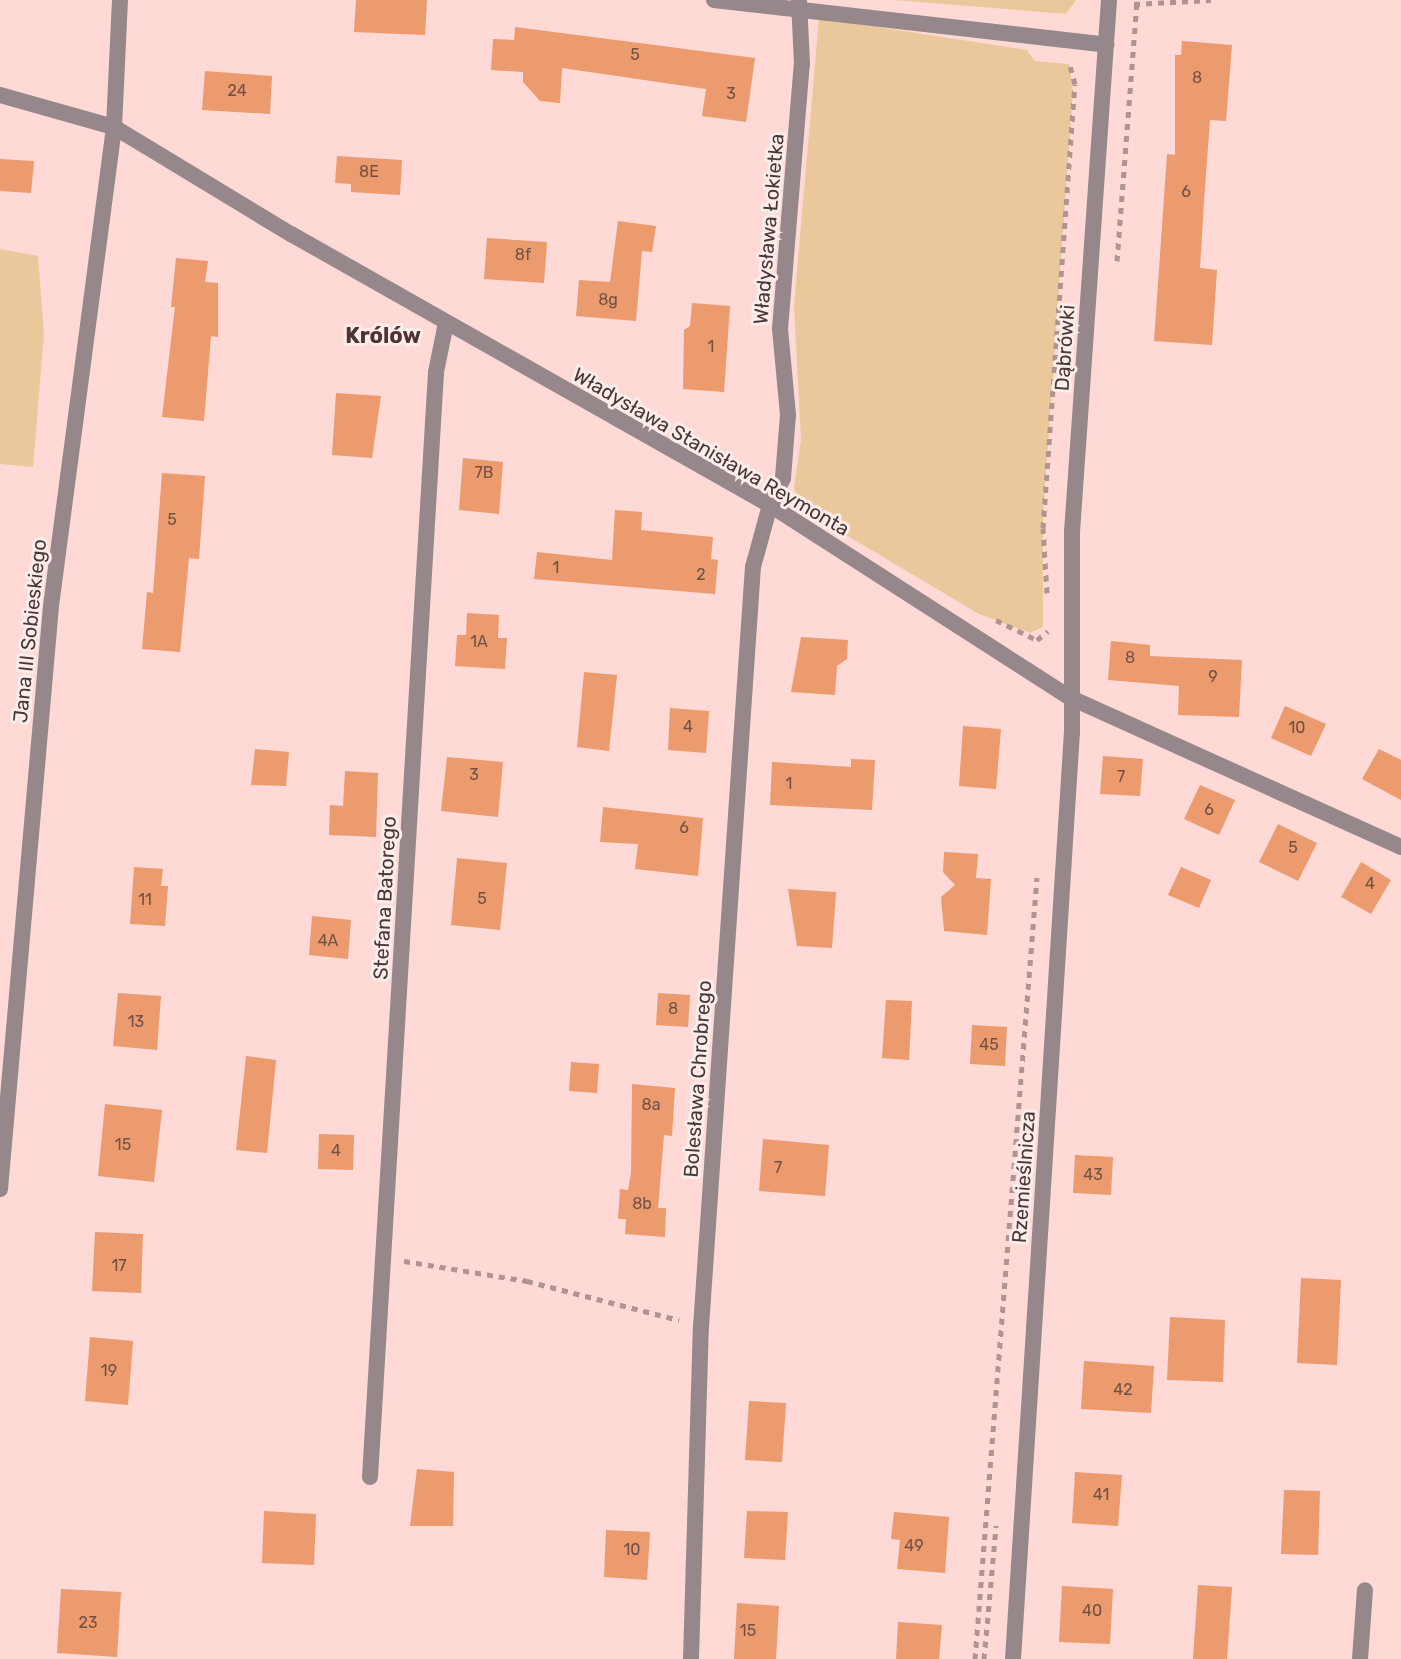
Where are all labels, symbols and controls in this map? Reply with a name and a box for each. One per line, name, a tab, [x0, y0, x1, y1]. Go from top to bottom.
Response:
house number: 5	[630, 45, 640, 65]
house number: 8	[1192, 68, 1202, 88]
house number: 24	[227, 81, 247, 101]
house number: 3	[726, 84, 736, 104]
street label: Władysława Łokietka	[749, 133, 789, 325]
house number: 8E	[359, 162, 379, 182]
house number: 6	[1181, 182, 1191, 202]
house number: 8f	[515, 245, 531, 265]
house number: 8g	[598, 290, 618, 310]
street label: Dąbrówki	[1050, 304, 1080, 392]
district label: Królów	[345, 323, 421, 349]
house number: 1	[708, 337, 714, 357]
street label: Władysława Stanisława Reymonta	[569, 363, 853, 541]
house number: 7B	[475, 463, 493, 483]
house number: 5	[167, 510, 177, 530]
street label: Jana III Sobieskiego	[8, 538, 52, 724]
house number: 1	[553, 558, 559, 578]
house number: 2	[696, 565, 706, 585]
house number: 1A	[470, 632, 488, 652]
house number: 8	[1125, 648, 1135, 668]
house number: 9	[1208, 667, 1218, 687]
house number: 4	[683, 717, 693, 737]
house number: 10	[1288, 718, 1306, 738]
house number: 3	[469, 765, 479, 785]
house number: 7	[1117, 767, 1125, 787]
house number: 1	[786, 774, 792, 794]
house number: 6	[1204, 800, 1214, 820]
street label: Stefana Batorego	[369, 816, 401, 980]
house number: 6	[679, 818, 689, 838]
house number: 5	[1288, 838, 1298, 858]
house number: 4	[1365, 874, 1375, 894]
house number: 5	[477, 889, 487, 909]
house number: 11	[138, 890, 152, 910]
house number: 4A	[318, 931, 338, 951]
street label: Bolesława Chrobrego	[679, 980, 717, 1178]
house number: 8	[668, 999, 678, 1019]
house number: 13	[128, 1012, 144, 1032]
house number: 45	[979, 1035, 999, 1055]
house number: 8a	[641, 1095, 661, 1115]
street label: Rzemieślnicza	[1007, 1110, 1041, 1244]
house number: 15	[115, 1135, 131, 1155]
house number: 4	[331, 1141, 341, 1161]
house number: 7	[774, 1158, 782, 1178]
house number: 43	[1083, 1165, 1103, 1185]
house number: 8b	[632, 1194, 652, 1214]
house number: 17	[111, 1256, 127, 1276]
house number: 19	[101, 1361, 117, 1381]
house number: 42	[1113, 1380, 1133, 1400]
house number: 41	[1093, 1485, 1109, 1505]
house number: 49	[904, 1536, 924, 1556]
house number: 10	[623, 1540, 641, 1560]
house number: 40	[1082, 1601, 1102, 1621]
house number: 23	[78, 1613, 98, 1633]
house number: 15	[740, 1621, 756, 1641]

